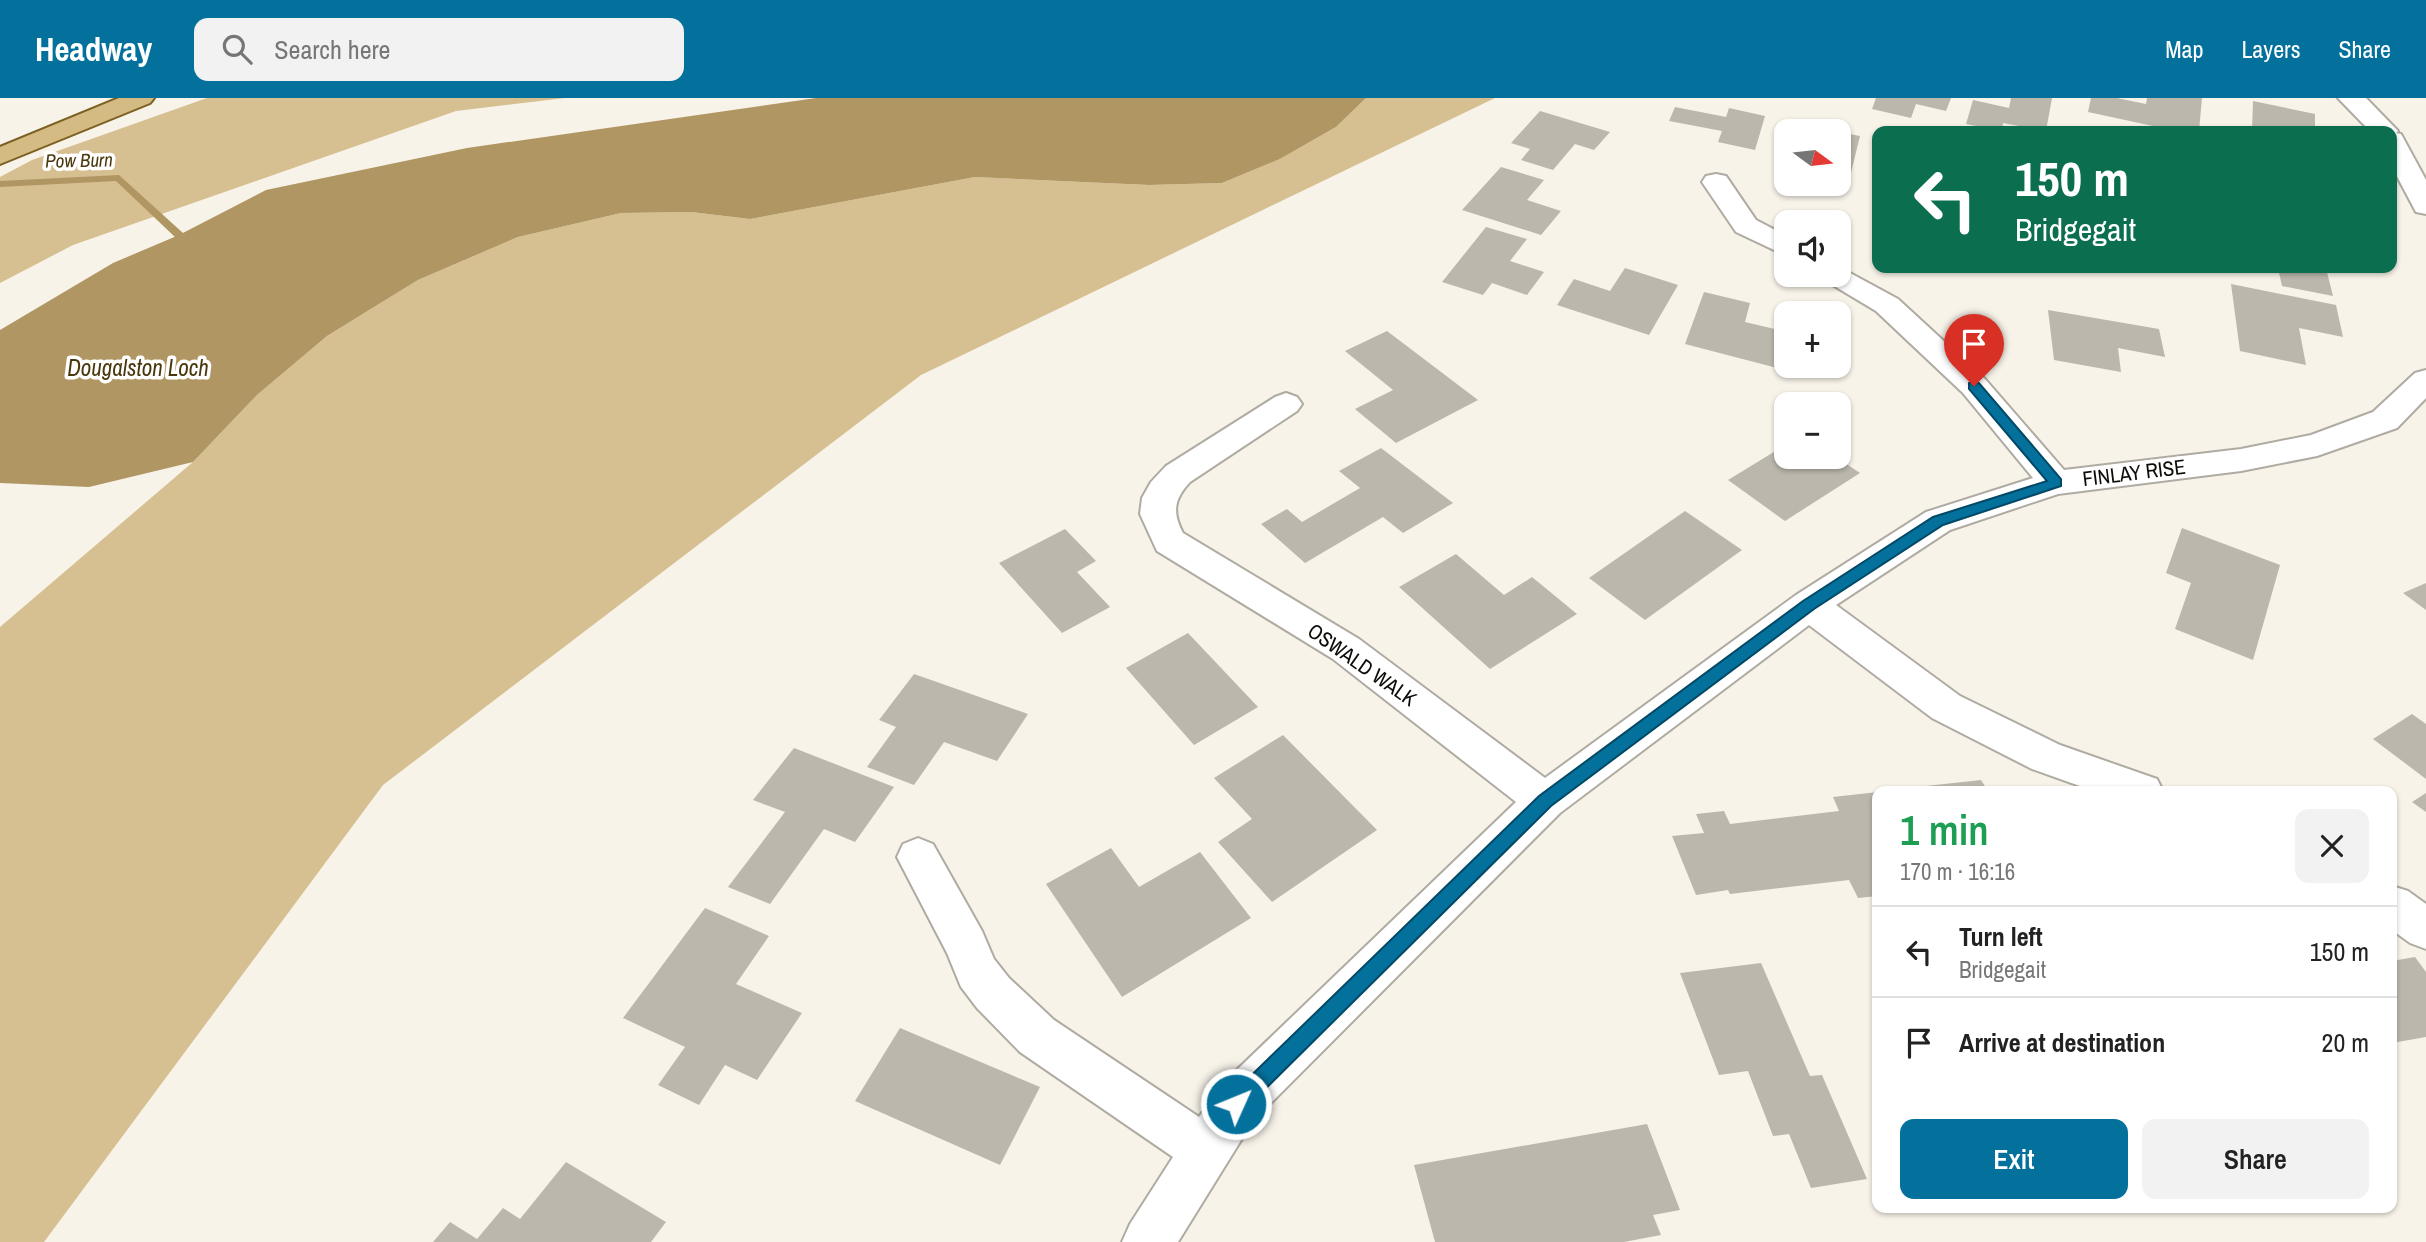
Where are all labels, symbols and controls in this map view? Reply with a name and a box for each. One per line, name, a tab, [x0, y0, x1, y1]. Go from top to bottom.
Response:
search box	[194, 18, 684, 81]
text: Headway	[35, 27, 152, 71]
icon: search	[218, 30, 256, 68]
text: Search here	[274, 32, 390, 67]
text: Map	[2165, 33, 2203, 65]
text: Layers	[2241, 33, 2300, 65]
text: Share	[2338, 33, 2391, 65]
north arrow	[1774, 119, 1852, 196]
map controls	[1774, 119, 1851, 469]
text: 150 m	[2015, 145, 2129, 211]
water label: Pow Burn	[45, 146, 113, 174]
icon: left	[1900, 154, 1991, 245]
text: Bridgegait	[2015, 208, 2136, 251]
button: sound	[1774, 210, 1851, 287]
button: +	[1774, 301, 1851, 378]
pin	[1944, 314, 2004, 386]
icon: arrive	[1955, 325, 1993, 363]
water label: Dougalston Loch	[67, 352, 209, 383]
button: −	[1774, 392, 1851, 469]
street label: FINLAY RISE	[2081, 452, 2187, 493]
street label: OSWALD WALK	[1302, 616, 1423, 713]
text: 1 min	[1900, 802, 1989, 858]
button: close	[2295, 809, 2369, 883]
text: 170 m · 16:16	[1900, 856, 2015, 887]
text: Turn left	[1959, 919, 2043, 954]
icon: left	[1900, 933, 1938, 971]
text: 150 m	[2310, 934, 2369, 969]
text: Bridgegait	[1959, 954, 2046, 985]
icon: arrive	[1900, 1024, 1938, 1062]
text: Arrive at destination	[1959, 1025, 2165, 1060]
text: 20 m	[2322, 1025, 2369, 1060]
position arrow	[1199, 1067, 1273, 1141]
button: Exit	[1900, 1119, 2128, 1199]
button: Share	[2142, 1119, 2369, 1199]

